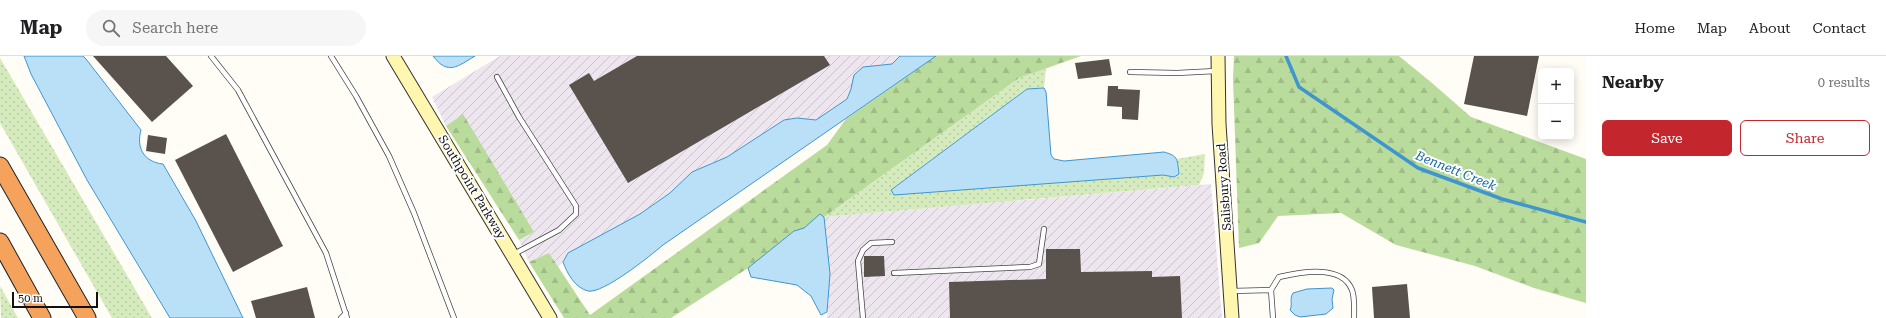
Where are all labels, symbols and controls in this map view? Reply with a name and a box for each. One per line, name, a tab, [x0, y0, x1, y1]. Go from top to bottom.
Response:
search box	[86, 10, 366, 46]
text: Map	[20, 16, 62, 39]
icon: search	[100, 17, 122, 39]
text: Search here	[132, 19, 218, 37]
text: Home	[1634, 20, 1675, 36]
text: Map	[1697, 20, 1727, 36]
text: About	[1749, 20, 1791, 36]
text: Contact	[1813, 20, 1866, 36]
map controls	[1538, 68, 1574, 140]
button: +	[1538, 68, 1574, 104]
text: Nearby	[1602, 72, 1664, 92]
text: 0 results	[1818, 75, 1870, 90]
button: −	[1538, 104, 1574, 140]
button: Save	[1602, 120, 1732, 156]
button: Share	[1740, 120, 1870, 156]
street label: Southpoint Parkway	[436, 133, 509, 242]
street label: Salisbury Road	[1214, 143, 1234, 231]
water label: Bennett Creek	[1412, 147, 1499, 194]
scale bar	[12, 290, 98, 309]
text: 50 m	[18, 292, 43, 305]

